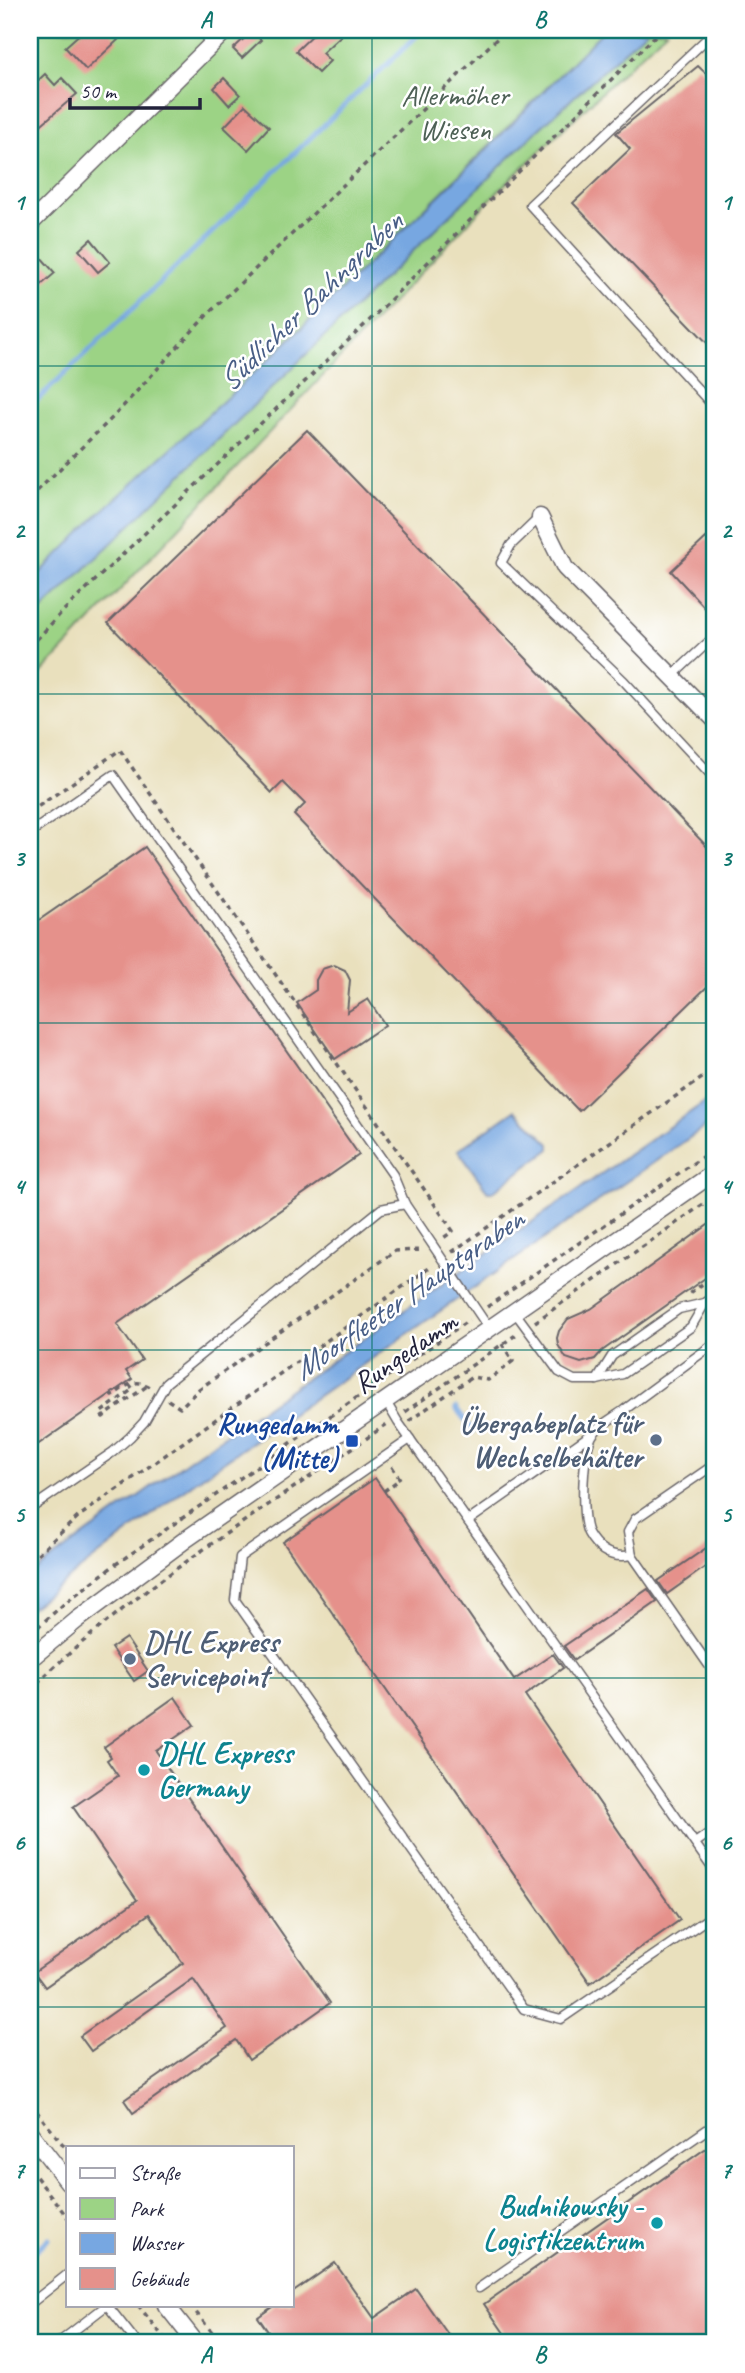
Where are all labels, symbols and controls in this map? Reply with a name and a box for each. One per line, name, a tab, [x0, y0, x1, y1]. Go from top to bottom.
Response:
text: A	[200, 5, 214, 34]
text: B	[534, 5, 548, 34]
scale bar	[70, 66, 200, 110]
park label: Allermöher Wiesen	[401, 76, 511, 148]
text: 50 m	[80, 78, 118, 104]
text: 1	[14, 188, 27, 217]
text: 1	[721, 188, 734, 217]
water label: Südlicher Bahngraben	[209, 200, 413, 400]
text: 2	[14, 516, 27, 545]
text: 2	[721, 516, 734, 545]
text: 3	[14, 844, 27, 873]
text: 3	[721, 844, 734, 873]
text: 4	[14, 1172, 27, 1201]
text: 4	[721, 1172, 734, 1201]
water label: Moorfleeter Hauptgraben	[284, 1197, 535, 1389]
street label: Rungedamm	[345, 1301, 466, 1402]
place label: Übergabeplatz für Wechselbehälter	[459, 1404, 645, 1476]
place label: Rungedamm (Mitte)	[217, 1405, 340, 1477]
marker: Übergabeplatz für Wechselbehälter	[648, 1432, 664, 1448]
marker: Rungedamm (Mitte)	[344, 1433, 360, 1449]
text: 5	[14, 1500, 26, 1529]
text: 5	[721, 1500, 733, 1529]
place label: DHL Express Servicepoint	[144, 1623, 282, 1695]
marker: DHL Express Servicepoint	[122, 1651, 138, 1667]
place label: DHL Express Germany	[158, 1734, 296, 1806]
marker: DHL Express Germany	[136, 1762, 152, 1778]
text: 6	[14, 1828, 27, 1857]
text: 6	[721, 1828, 734, 1857]
legend	[66, 2146, 294, 2306]
text: 7	[14, 2156, 27, 2185]
text: 7	[721, 2156, 734, 2185]
text: Straße	[130, 2160, 182, 2186]
place label: Budnikowsky - Logistikzentrum	[483, 2187, 645, 2259]
text: Park	[130, 2196, 165, 2222]
marker: Budnikowsky - Logistikzentrum	[649, 2215, 665, 2231]
text: Wasser	[130, 2230, 184, 2256]
text: Gebäude	[130, 2266, 189, 2292]
text: A	[200, 2340, 214, 2369]
text: B	[534, 2340, 548, 2369]

